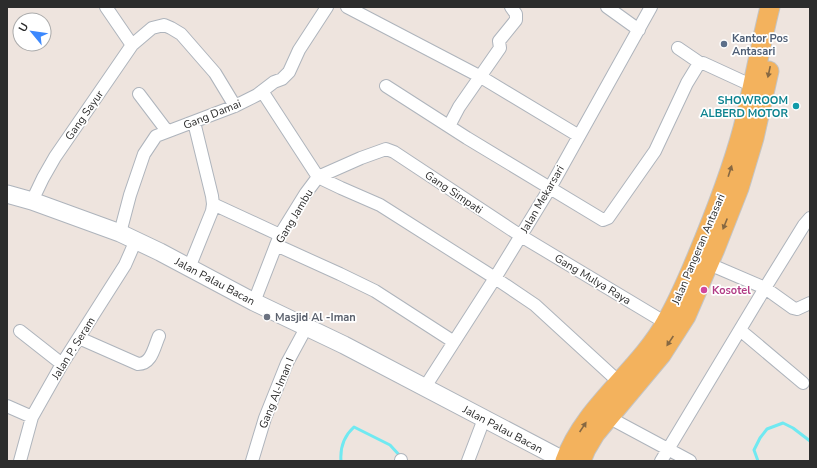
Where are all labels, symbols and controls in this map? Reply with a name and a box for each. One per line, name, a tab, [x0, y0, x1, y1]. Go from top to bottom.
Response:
north arrow	[12, 12, 52, 52]
text: U	[15, 20, 32, 35]
place label: Kantor Pos Antasari	[732, 31, 788, 59]
marker: Kantor Pos Antasari	[719, 39, 729, 49]
one-way arrow	[766, 66, 772, 78]
street label: Gang Sayur	[62, 87, 107, 143]
place label: SHOWROOM ALBERD MOTOR	[700, 93, 788, 121]
street label: Gang Damai	[181, 96, 243, 133]
marker: SHOWROOM ALBERD MOTOR	[791, 101, 801, 111]
street label: Jalan Mekarsari	[517, 163, 568, 237]
one-way arrow	[727, 164, 733, 176]
street label: Gang Simpati	[422, 168, 486, 217]
street label: Gang Jambu	[272, 186, 316, 246]
street label: Jalan Pangeran Antasari	[668, 192, 729, 308]
one-way arrow	[722, 218, 728, 229]
street label: Gang Mulya Raya	[552, 251, 634, 308]
street label: Jalan Palau Bacan	[171, 254, 257, 309]
place label: Kosotel	[712, 283, 751, 298]
marker: Kosotel	[699, 285, 709, 295]
place label: Masjid Al -Iman	[275, 310, 356, 325]
marker: Masjid Al -Iman	[262, 312, 272, 322]
street label: Jalan P. Seram	[48, 314, 99, 383]
one-way arrow	[667, 336, 674, 347]
street label: Gang Al-Iman I	[255, 356, 297, 431]
street label: Jalan Palau Bacan	[459, 402, 545, 457]
one-way arrow	[579, 422, 587, 432]

